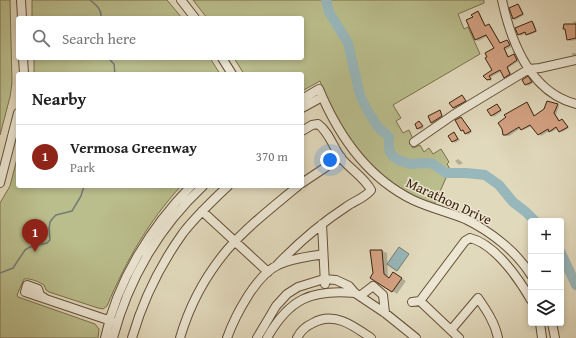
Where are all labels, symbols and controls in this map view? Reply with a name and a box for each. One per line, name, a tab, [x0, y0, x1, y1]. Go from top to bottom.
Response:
search box	[16, 16, 304, 60]
icon: search	[30, 27, 52, 49]
text: Search here	[62, 28, 136, 49]
text: Nearby	[32, 86, 86, 111]
text: Vermosa Greenway	[70, 137, 197, 158]
text: 1	[42, 147, 48, 166]
text: 370 m	[256, 147, 288, 166]
your location	[320, 150, 340, 170]
text: Park	[70, 158, 95, 177]
street label: Marathon Drive	[403, 172, 496, 230]
map controls	[528, 218, 564, 326]
button: +	[528, 218, 564, 254]
pin: 1	[22, 219, 48, 252]
button: −	[528, 254, 564, 290]
button: layers	[528, 290, 564, 326]

